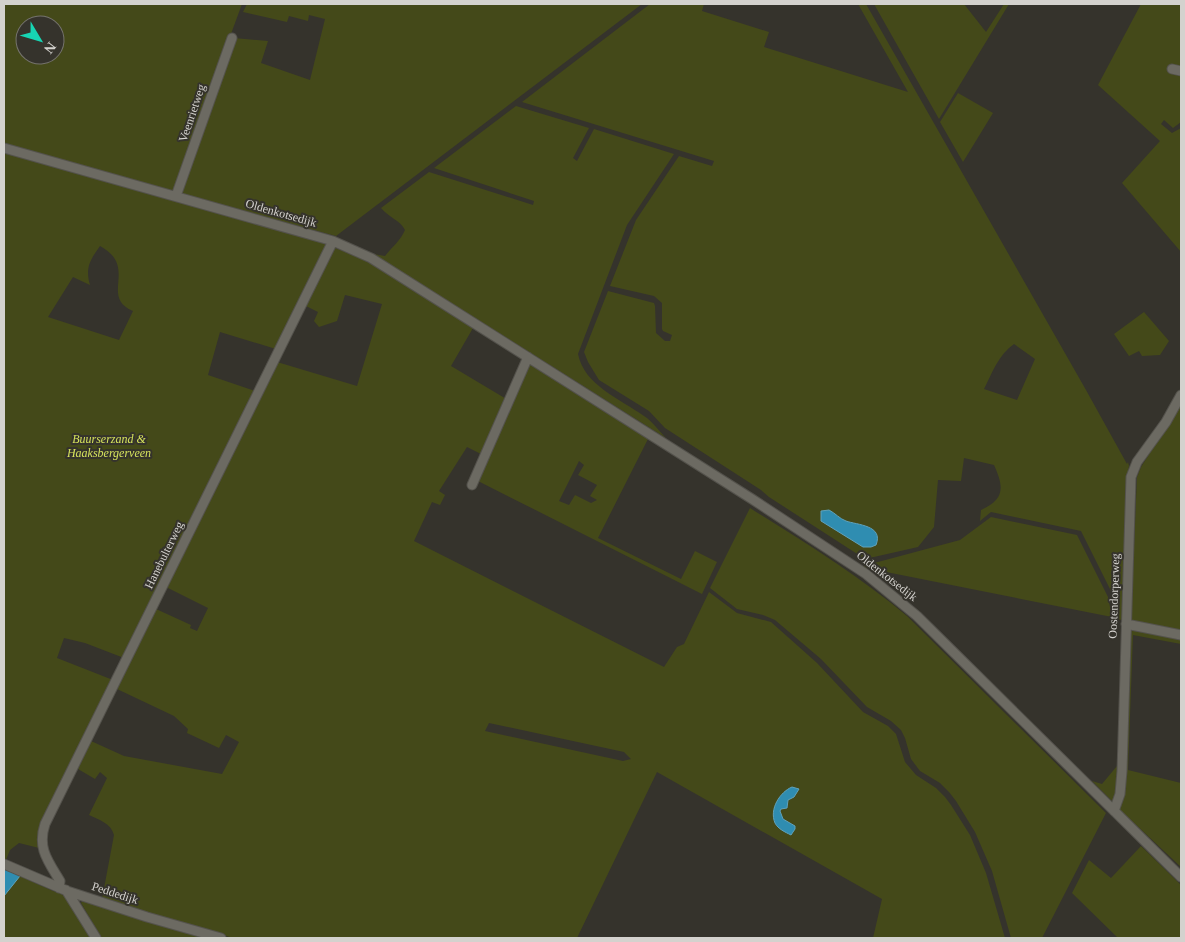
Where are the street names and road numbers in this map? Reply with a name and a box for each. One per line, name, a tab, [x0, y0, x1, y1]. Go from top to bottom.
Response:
street label: Veenrietweg	[176, 82, 208, 144]
street label: Oldenkotsedijk	[244, 196, 318, 230]
street label: Hanebulterweg	[142, 519, 186, 591]
street label: Oldenkotsedijk	[854, 548, 920, 604]
street label: Oostendorperweg	[1106, 553, 1122, 639]
street label: Peddedijk	[90, 879, 140, 907]

